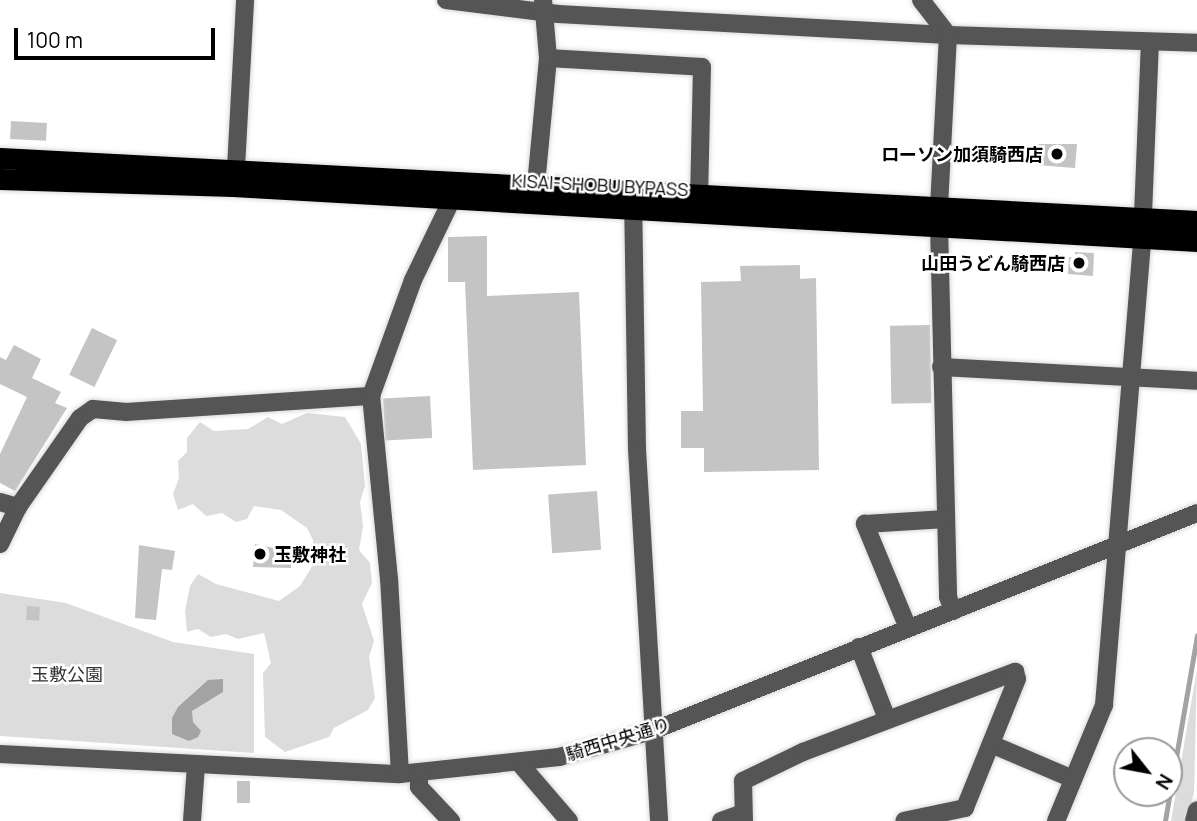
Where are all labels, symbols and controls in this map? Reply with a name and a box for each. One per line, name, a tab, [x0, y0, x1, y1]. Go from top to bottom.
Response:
scale bar	[18, 14, 219, 58]
text: 100 m	[27, 26, 83, 54]
place label: ローソン加須騎西店	[881, 143, 1043, 165]
marker: ローソン加須騎西店	[1049, 146, 1065, 162]
street label: KISAI-SHOBU BYPASS	[511, 170, 689, 200]
place label: 山田うどん騎西店	[921, 252, 1065, 274]
marker: 山田うどん騎西店	[1071, 255, 1087, 271]
place label: 玉敷神社	[274, 543, 346, 565]
marker: 玉敷神社	[252, 546, 268, 562]
park label: 玉敷公園	[31, 663, 103, 685]
street label: 騎西中央通り	[563, 713, 673, 765]
north arrow	[1113, 737, 1183, 807]
text: N	[1150, 769, 1179, 794]

